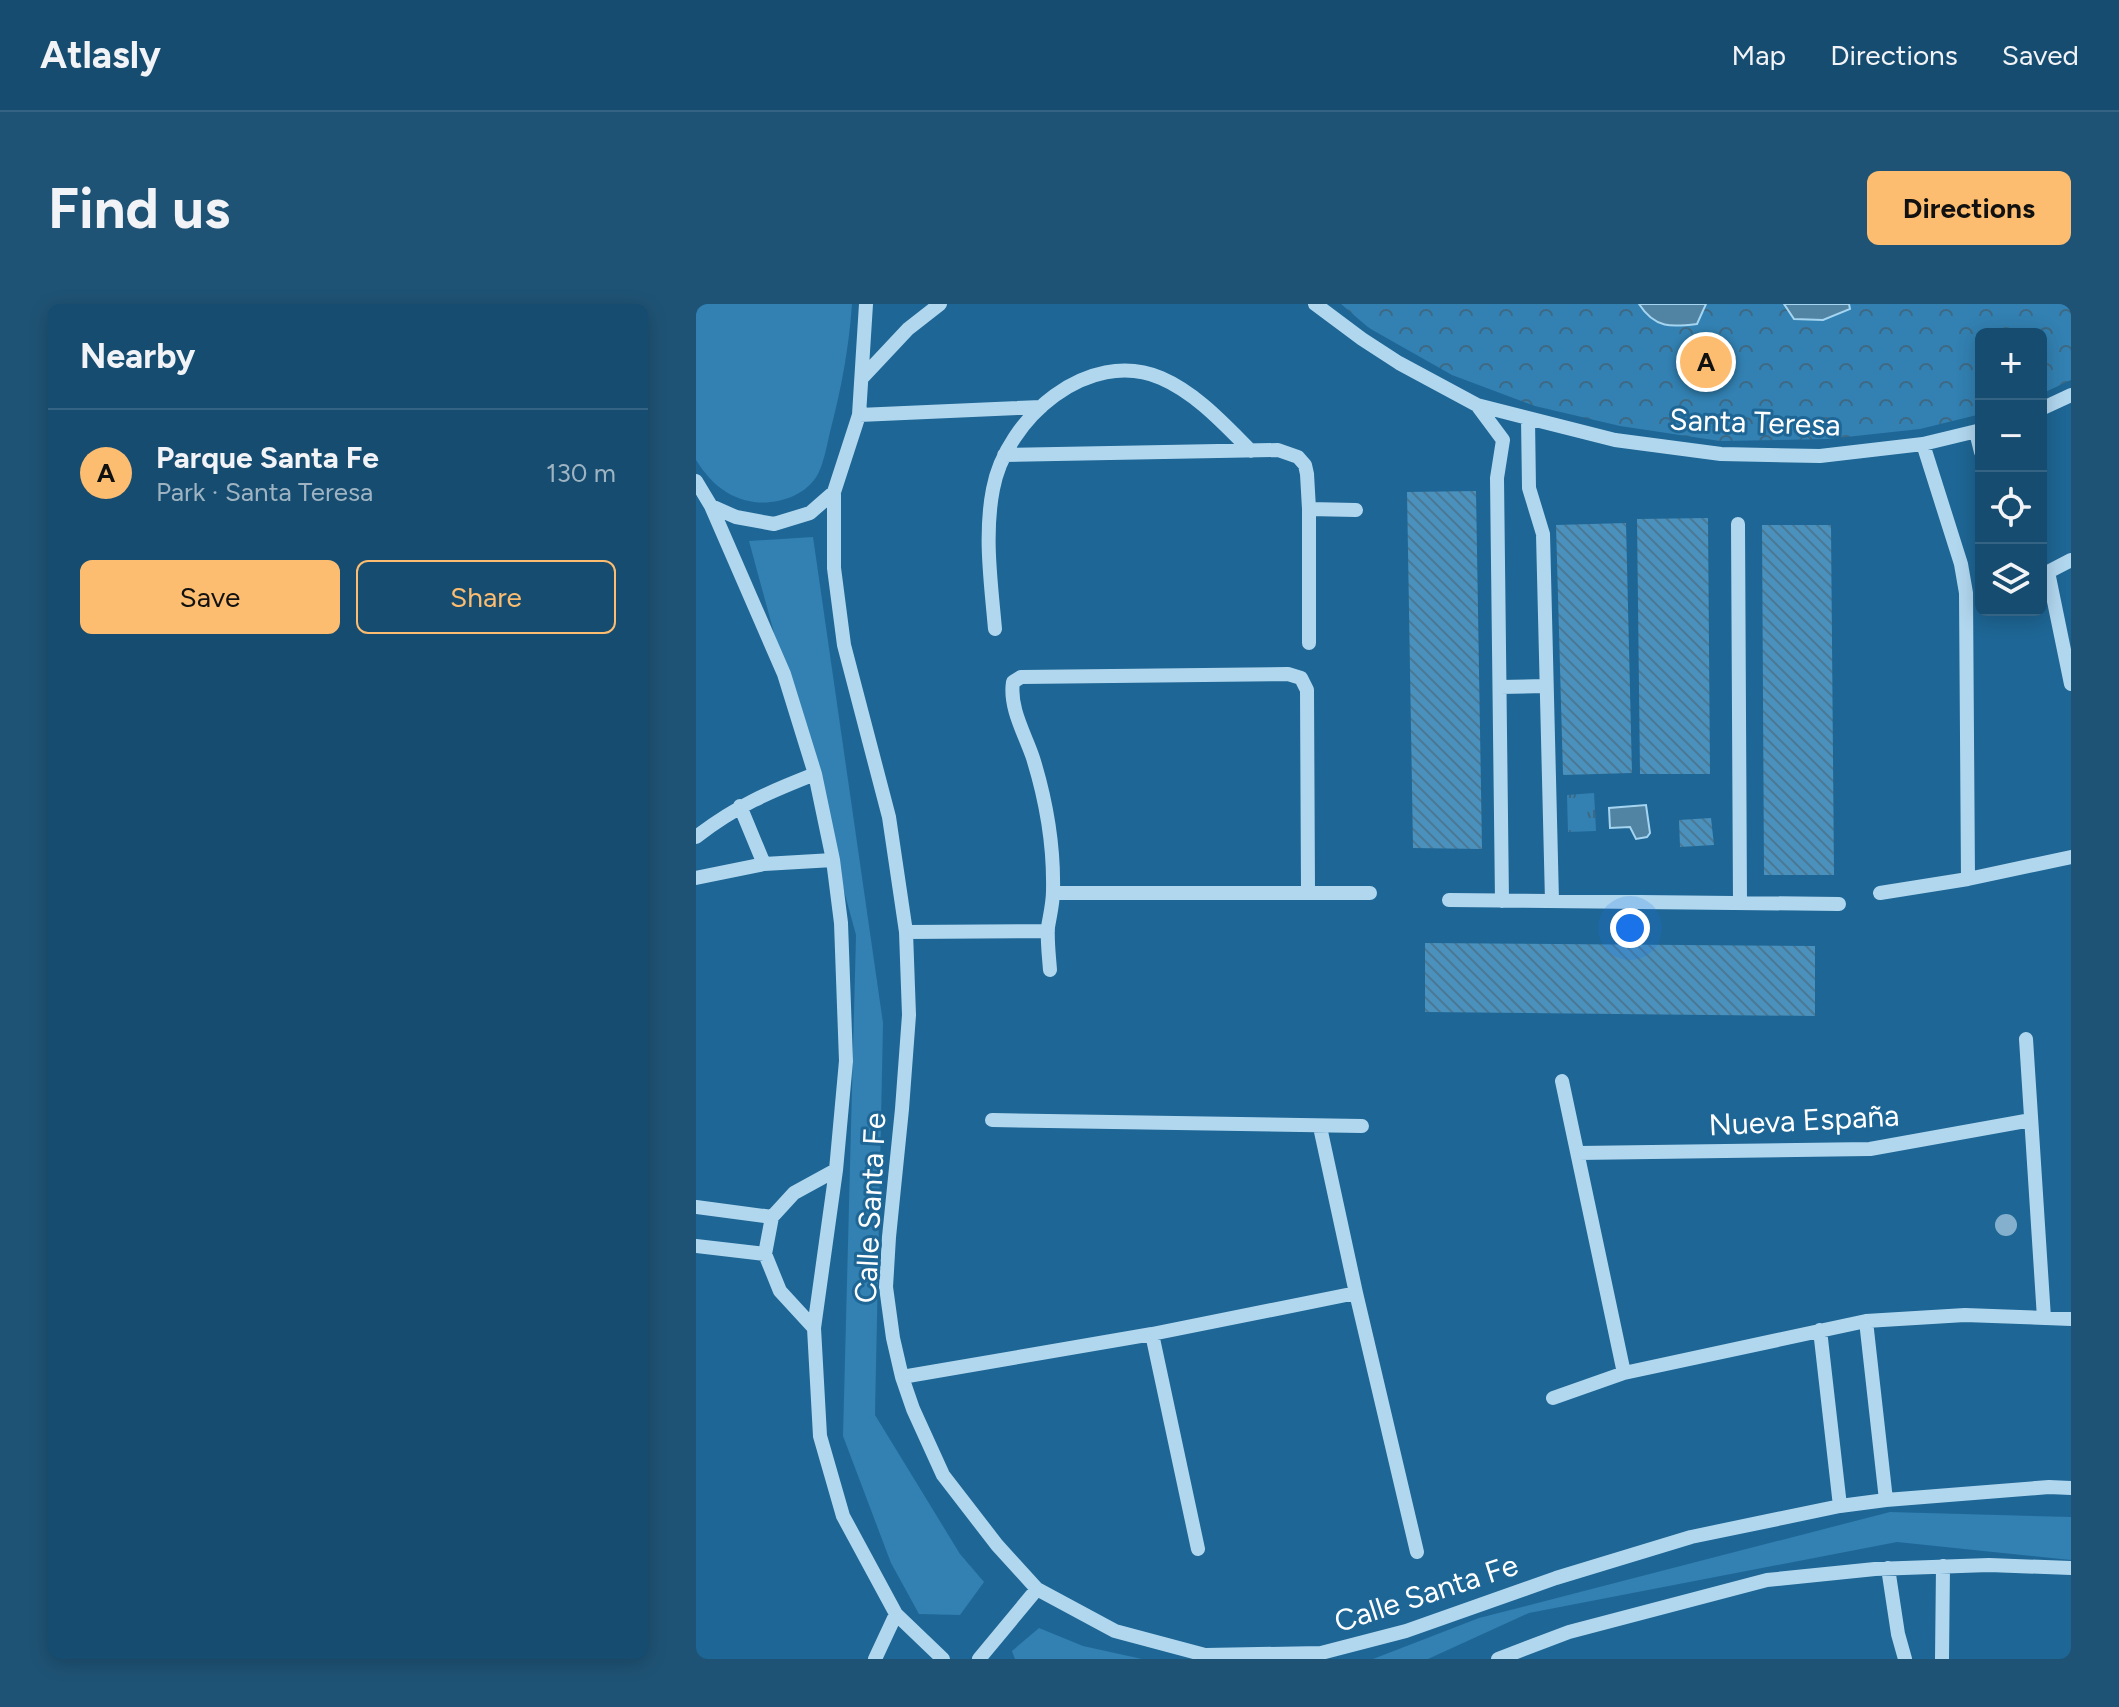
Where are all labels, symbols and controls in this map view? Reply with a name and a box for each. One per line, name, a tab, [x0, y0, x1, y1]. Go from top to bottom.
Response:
text: Atlasly	[40, 32, 161, 78]
text: Map	[1732, 38, 1786, 72]
text: Directions	[1830, 38, 1958, 72]
text: Saved	[2002, 38, 2079, 72]
button: Directions	[1867, 171, 2071, 245]
text: Find us	[48, 175, 230, 242]
map controls	[1975, 328, 2047, 616]
button: +	[1975, 328, 2047, 400]
pin: A	[1680, 332, 1732, 392]
text: Nearby	[80, 336, 195, 377]
button: −	[1975, 400, 2047, 472]
street label: Santa Teresa	[1669, 401, 1841, 443]
text: Parque Santa Fe	[156, 439, 379, 476]
text: A	[97, 457, 115, 489]
text: 130 m	[546, 457, 616, 489]
button: locate	[1975, 472, 2047, 544]
text: Park · Santa Teresa	[156, 476, 373, 508]
button: layers	[1975, 544, 2047, 616]
button: Save	[80, 560, 340, 634]
button: Share	[356, 560, 616, 634]
your location	[1610, 908, 1650, 948]
street label: Nueva España	[1708, 1097, 1900, 1143]
street label: Calle Santa Fe	[847, 1112, 893, 1304]
street label: Calle Santa Fe	[1330, 1546, 1522, 1640]

